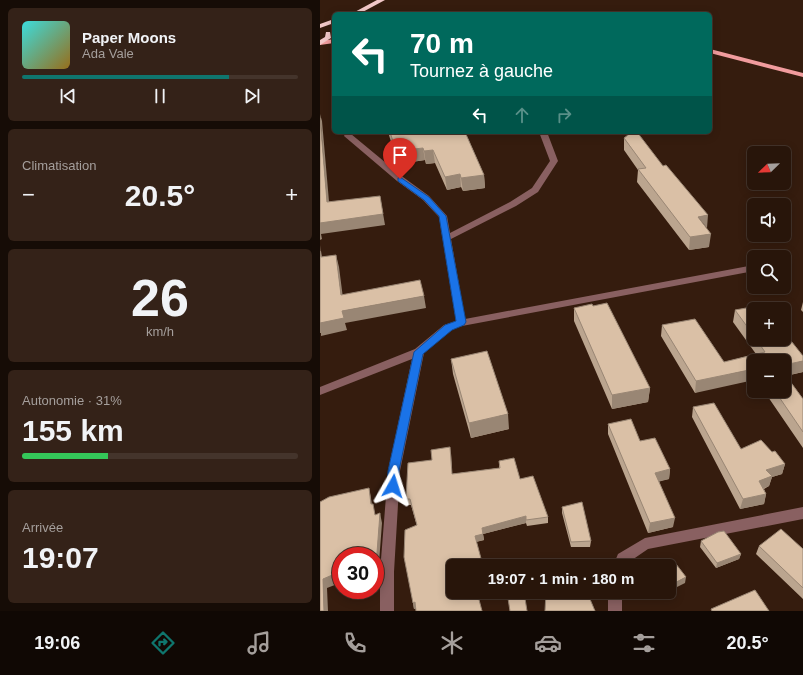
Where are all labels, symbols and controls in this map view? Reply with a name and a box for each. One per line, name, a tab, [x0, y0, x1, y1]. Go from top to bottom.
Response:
icon: left	[344, 28, 396, 80]
text: 70 m	[410, 28, 474, 59]
text: Paper Moons	[82, 29, 176, 46]
text: Ada Vale	[82, 46, 134, 61]
text: Tournez à gauche	[410, 61, 553, 81]
icon: previous	[57, 85, 79, 107]
icon: pause	[149, 85, 171, 107]
icon: next	[241, 85, 263, 107]
icon: left	[469, 104, 491, 126]
icon: ahead	[511, 104, 533, 126]
icon: right	[553, 104, 575, 126]
pin	[383, 138, 417, 179]
icon: arrive	[389, 144, 411, 166]
north arrow	[747, 146, 791, 190]
map controls	[747, 146, 791, 398]
text: Climatisation	[22, 158, 96, 173]
text: 20.5°	[125, 179, 195, 212]
text: −	[22, 182, 35, 207]
text: +	[285, 182, 298, 207]
button: sound	[747, 198, 791, 242]
button: search	[747, 250, 791, 294]
text: 26	[131, 269, 189, 327]
button: +	[747, 302, 791, 346]
text: km/h	[146, 324, 174, 339]
button: −	[747, 354, 791, 398]
text: Autonomie · 31%	[22, 393, 122, 408]
text: 155 km	[22, 414, 124, 447]
position arrow	[372, 465, 414, 507]
text: Arrivée	[22, 520, 63, 535]
text: 19:07	[22, 541, 99, 574]
speed limit sign: 30	[332, 547, 384, 599]
text: 19:07 · 1 min · 180 m	[488, 570, 634, 587]
icon: directions	[149, 629, 177, 657]
icon: music	[245, 629, 273, 657]
icon: phone	[341, 629, 369, 657]
icon: climate	[438, 629, 466, 657]
icon: car	[534, 629, 562, 657]
icon: filters	[630, 629, 658, 657]
text: 19:06	[34, 633, 80, 653]
text: 20.5°	[727, 633, 769, 653]

